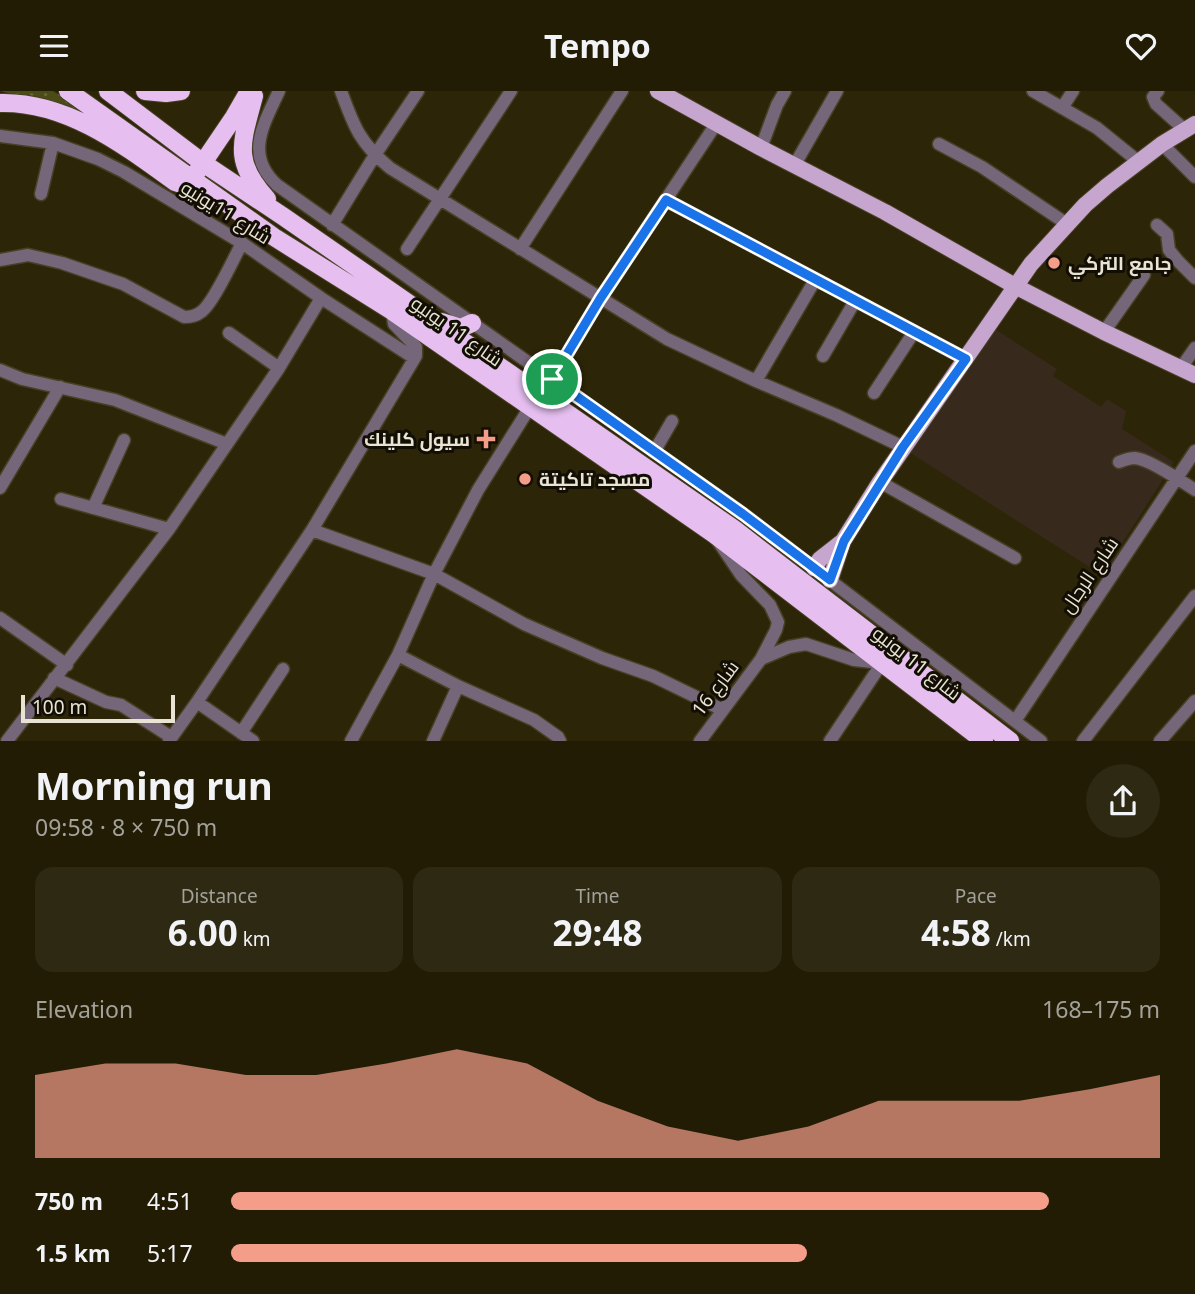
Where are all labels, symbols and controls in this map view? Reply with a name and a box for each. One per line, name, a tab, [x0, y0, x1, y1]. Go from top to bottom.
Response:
text: Tempo	[544, 24, 651, 67]
icon: menu	[35, 27, 73, 65]
icon: heart	[1122, 27, 1160, 65]
street label: شارع 11يونيو	[176, 174, 276, 251]
place label: جامع التركي	[1068, 250, 1172, 279]
marker: جامع التركي	[1046, 255, 1062, 271]
street label: شارع 11 يونيو	[405, 290, 508, 373]
pin	[522, 349, 582, 409]
icon: arrive	[533, 360, 571, 398]
place label: سيول كلينك	[364, 426, 470, 452]
marker: سيول كلينك	[476, 429, 496, 449]
place label: مسجد تاكيتة	[539, 466, 650, 492]
marker: مسجد تاكيتة	[517, 471, 533, 487]
street label: شارع الرجال	[1054, 532, 1125, 619]
street label: شارع 11 يونيو	[867, 620, 967, 707]
street label: شارع 16	[686, 655, 745, 722]
scale bar	[21, 692, 175, 724]
text: 100 m	[32, 694, 87, 720]
text: Morning run	[35, 759, 273, 811]
button: share	[1086, 764, 1160, 838]
text: 09:58 · 8 × 750 m	[35, 811, 217, 843]
text: Distance	[181, 883, 258, 909]
text: Time	[576, 883, 619, 909]
text: Pace	[955, 883, 997, 909]
text: 6.00	[168, 909, 238, 956]
text: 29:48	[553, 909, 642, 956]
text: 4:58	[921, 909, 991, 956]
text: km	[238, 926, 271, 952]
text: /km	[991, 926, 1031, 952]
text: Elevation	[35, 993, 133, 1025]
text: 168–175 m	[1042, 993, 1160, 1025]
text: 750 m	[35, 1185, 103, 1217]
text: 4:51	[147, 1185, 193, 1217]
text: 1.5 km	[35, 1237, 110, 1269]
text: 5:17	[147, 1237, 193, 1269]

